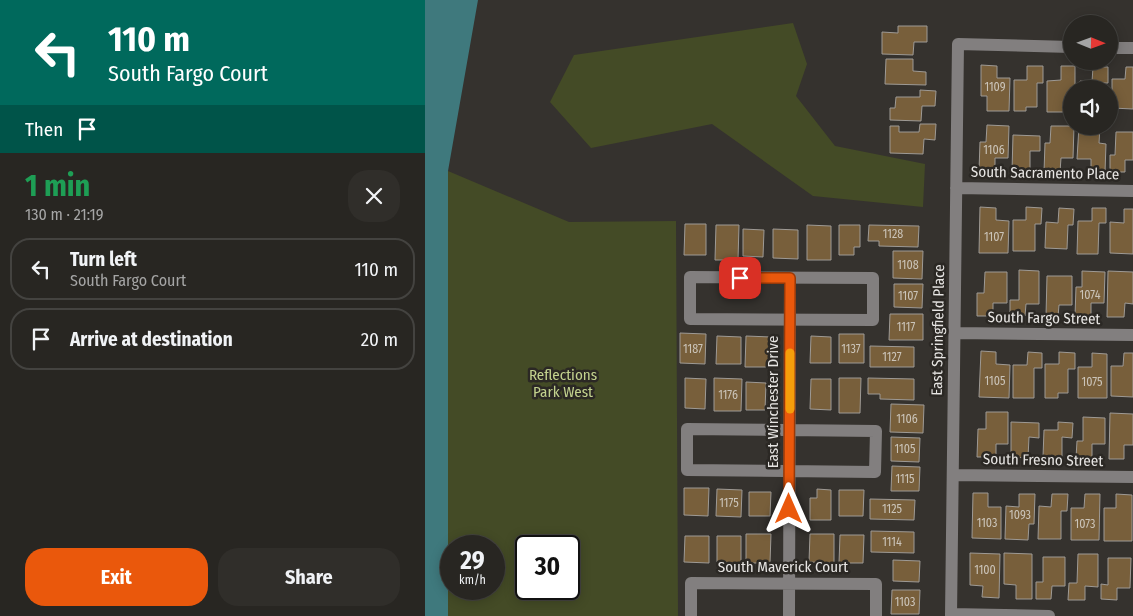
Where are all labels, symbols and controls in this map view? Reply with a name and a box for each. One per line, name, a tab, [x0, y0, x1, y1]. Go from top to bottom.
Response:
north arrow	[1063, 15, 1117, 70]
map controls	[1063, 15, 1118, 135]
text: 110 m	[108, 18, 190, 60]
icon: left	[25, 20, 90, 85]
text: South Fargo Court	[108, 60, 268, 87]
house number: 1109	[984, 80, 1006, 94]
button: sound	[1063, 80, 1118, 135]
icon: arrive	[73, 115, 101, 143]
text: Then	[25, 118, 63, 141]
house number: 1106	[983, 143, 1005, 157]
street label: South Sacramento Place	[971, 163, 1119, 183]
text: 1 min	[25, 168, 90, 204]
button: close	[348, 170, 400, 222]
text: 130 m · 21:19	[25, 205, 103, 224]
house number: 1128	[883, 227, 903, 241]
house number: 1107	[984, 230, 1004, 244]
text: Turn left	[70, 248, 137, 271]
icon: left	[27, 255, 55, 283]
pin	[719, 257, 761, 299]
text: 110 m	[354, 258, 398, 281]
house number: 1108	[897, 258, 919, 272]
icon: arrive	[726, 264, 754, 292]
street label: East Springfield Place	[928, 264, 948, 396]
text: South Fargo Court	[70, 271, 186, 290]
house number: 1074	[1080, 288, 1101, 302]
house number: 1107	[898, 289, 918, 303]
street label: South Fargo Street	[988, 308, 1101, 328]
house number: 1117	[897, 320, 915, 334]
icon: arrive	[27, 325, 55, 353]
text: Arrive at destination	[70, 328, 233, 351]
text: 20 m	[361, 328, 398, 351]
street label: East Winchester Drive	[764, 336, 782, 468]
house number: 1187	[683, 342, 703, 356]
house number: 1137	[841, 342, 861, 356]
house number: 1127	[882, 350, 902, 364]
park label: Reflections Park West	[529, 366, 597, 401]
house number: 1105	[985, 374, 1006, 388]
house number: 1075	[1082, 375, 1103, 389]
house number: 1176	[718, 388, 738, 402]
house number: 1106	[896, 412, 918, 426]
house number: 1105	[895, 442, 916, 456]
street label: South Fresno Street	[983, 450, 1103, 470]
house number: 1115	[895, 472, 915, 486]
position arrow	[762, 482, 814, 534]
house number: 1175	[719, 496, 739, 510]
house number: 1125	[882, 502, 902, 516]
house number: 1093	[1009, 508, 1031, 522]
house number: 1103	[977, 516, 997, 530]
house number: 1073	[1075, 517, 1095, 531]
speed limit sign: 30	[515, 535, 580, 600]
house number: 1114	[882, 535, 902, 549]
text: 29	[460, 546, 485, 576]
button: Exit	[25, 548, 208, 606]
button: Share	[218, 548, 400, 606]
street label: South Maverick Court	[718, 558, 848, 576]
house number: 1100	[974, 563, 996, 577]
text: km/h	[459, 573, 486, 587]
house number: 1103	[895, 595, 915, 609]

